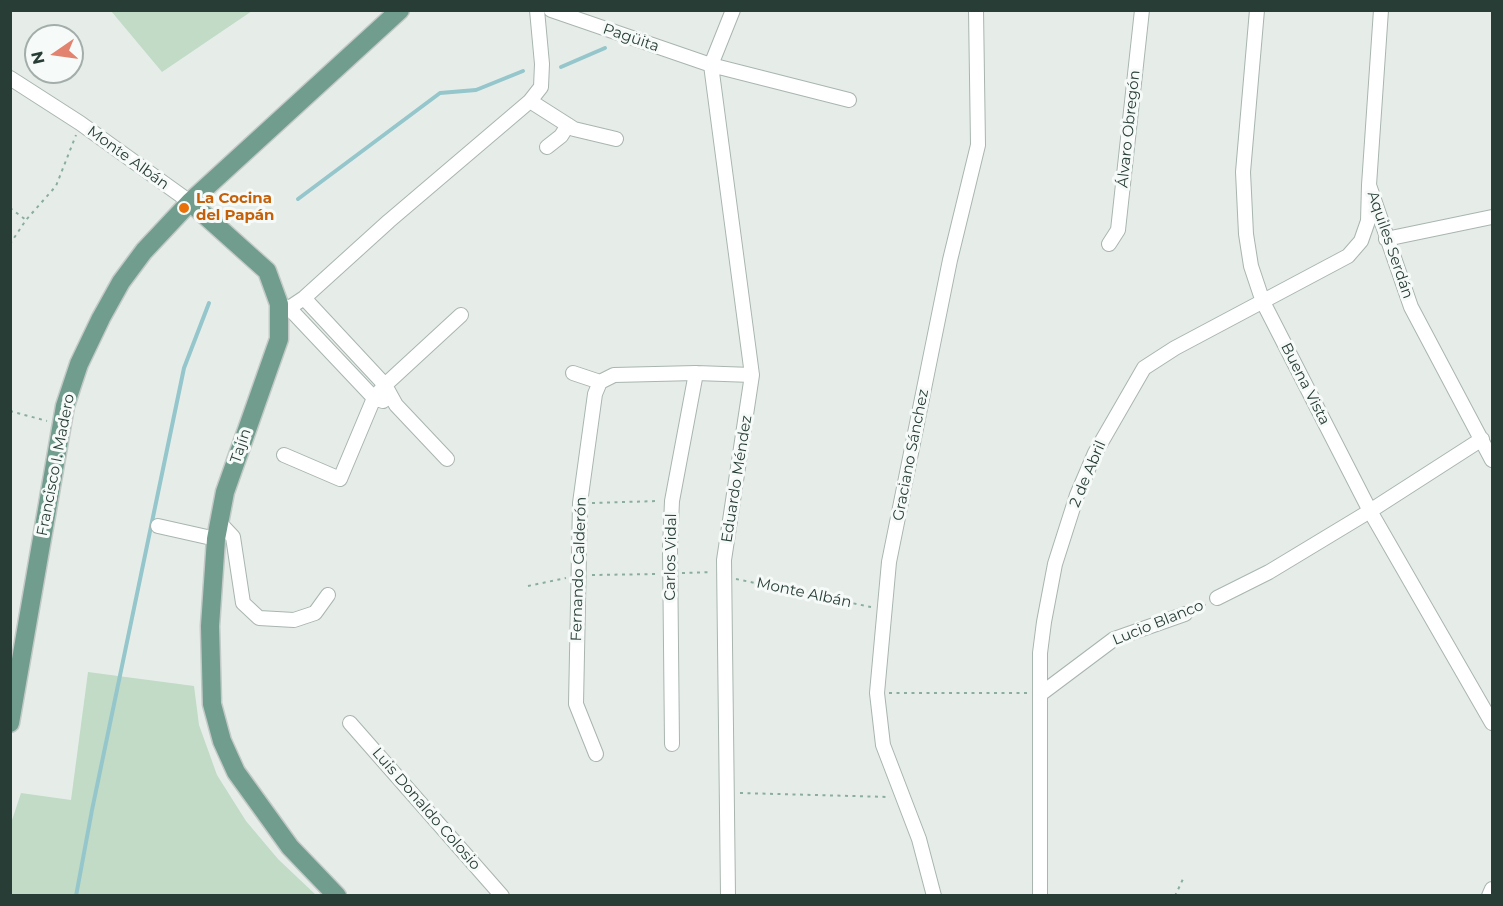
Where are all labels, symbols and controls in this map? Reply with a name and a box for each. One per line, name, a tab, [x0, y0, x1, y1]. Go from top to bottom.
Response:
street label: Pagüita	[601, 20, 661, 56]
north arrow	[24, 24, 84, 84]
text: N	[27, 49, 49, 66]
street label: Álvaro Obregón	[1114, 69, 1144, 189]
street label: Monte Albán	[84, 122, 172, 194]
street label: Aquiles Serdán	[1363, 189, 1417, 301]
place label: La Cocina del Papán	[196, 190, 274, 225]
marker: La Cocina del Papán	[177, 201, 191, 215]
street label: Buena Vista	[1277, 340, 1333, 428]
street label: Graciano Sánchez	[889, 388, 933, 522]
street label: Francisco I. Madero	[33, 392, 79, 538]
street label: Eduardo Méndez	[718, 414, 756, 544]
street label: Tajín	[227, 426, 255, 466]
street label: 2 de Abril	[1066, 438, 1110, 510]
street label: Fernando Calderón	[567, 496, 591, 642]
street label: Carlos Vidal	[661, 513, 681, 601]
street label: Monte Albán	[755, 574, 853, 612]
street label: Lucio Blanco	[1110, 597, 1206, 649]
street label: Luis Donaldo Colosio	[368, 744, 484, 874]

